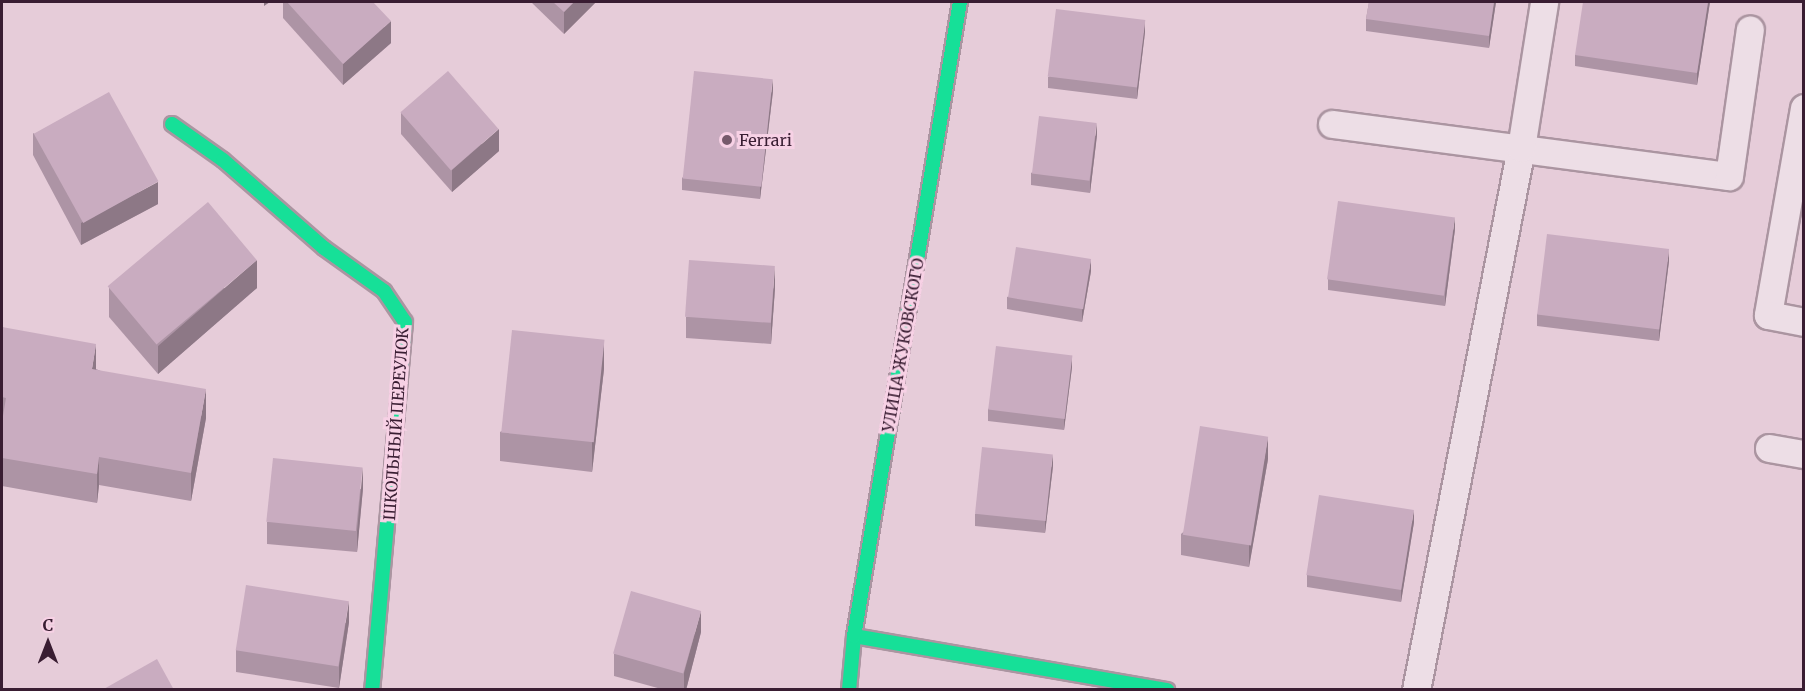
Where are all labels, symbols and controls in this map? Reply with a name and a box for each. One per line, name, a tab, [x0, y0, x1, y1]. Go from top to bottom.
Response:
place label: Ferrari	[739, 130, 792, 150]
marker: Ferrari	[720, 133, 734, 147]
street label: УЛИЦА ЖУКОВСКОГО	[878, 257, 928, 433]
street label: ШКОЛЬНЫЙ ПЕРЕУЛОК	[380, 327, 412, 521]
north arrow	[18, 613, 78, 673]
text: С	[43, 615, 53, 635]

